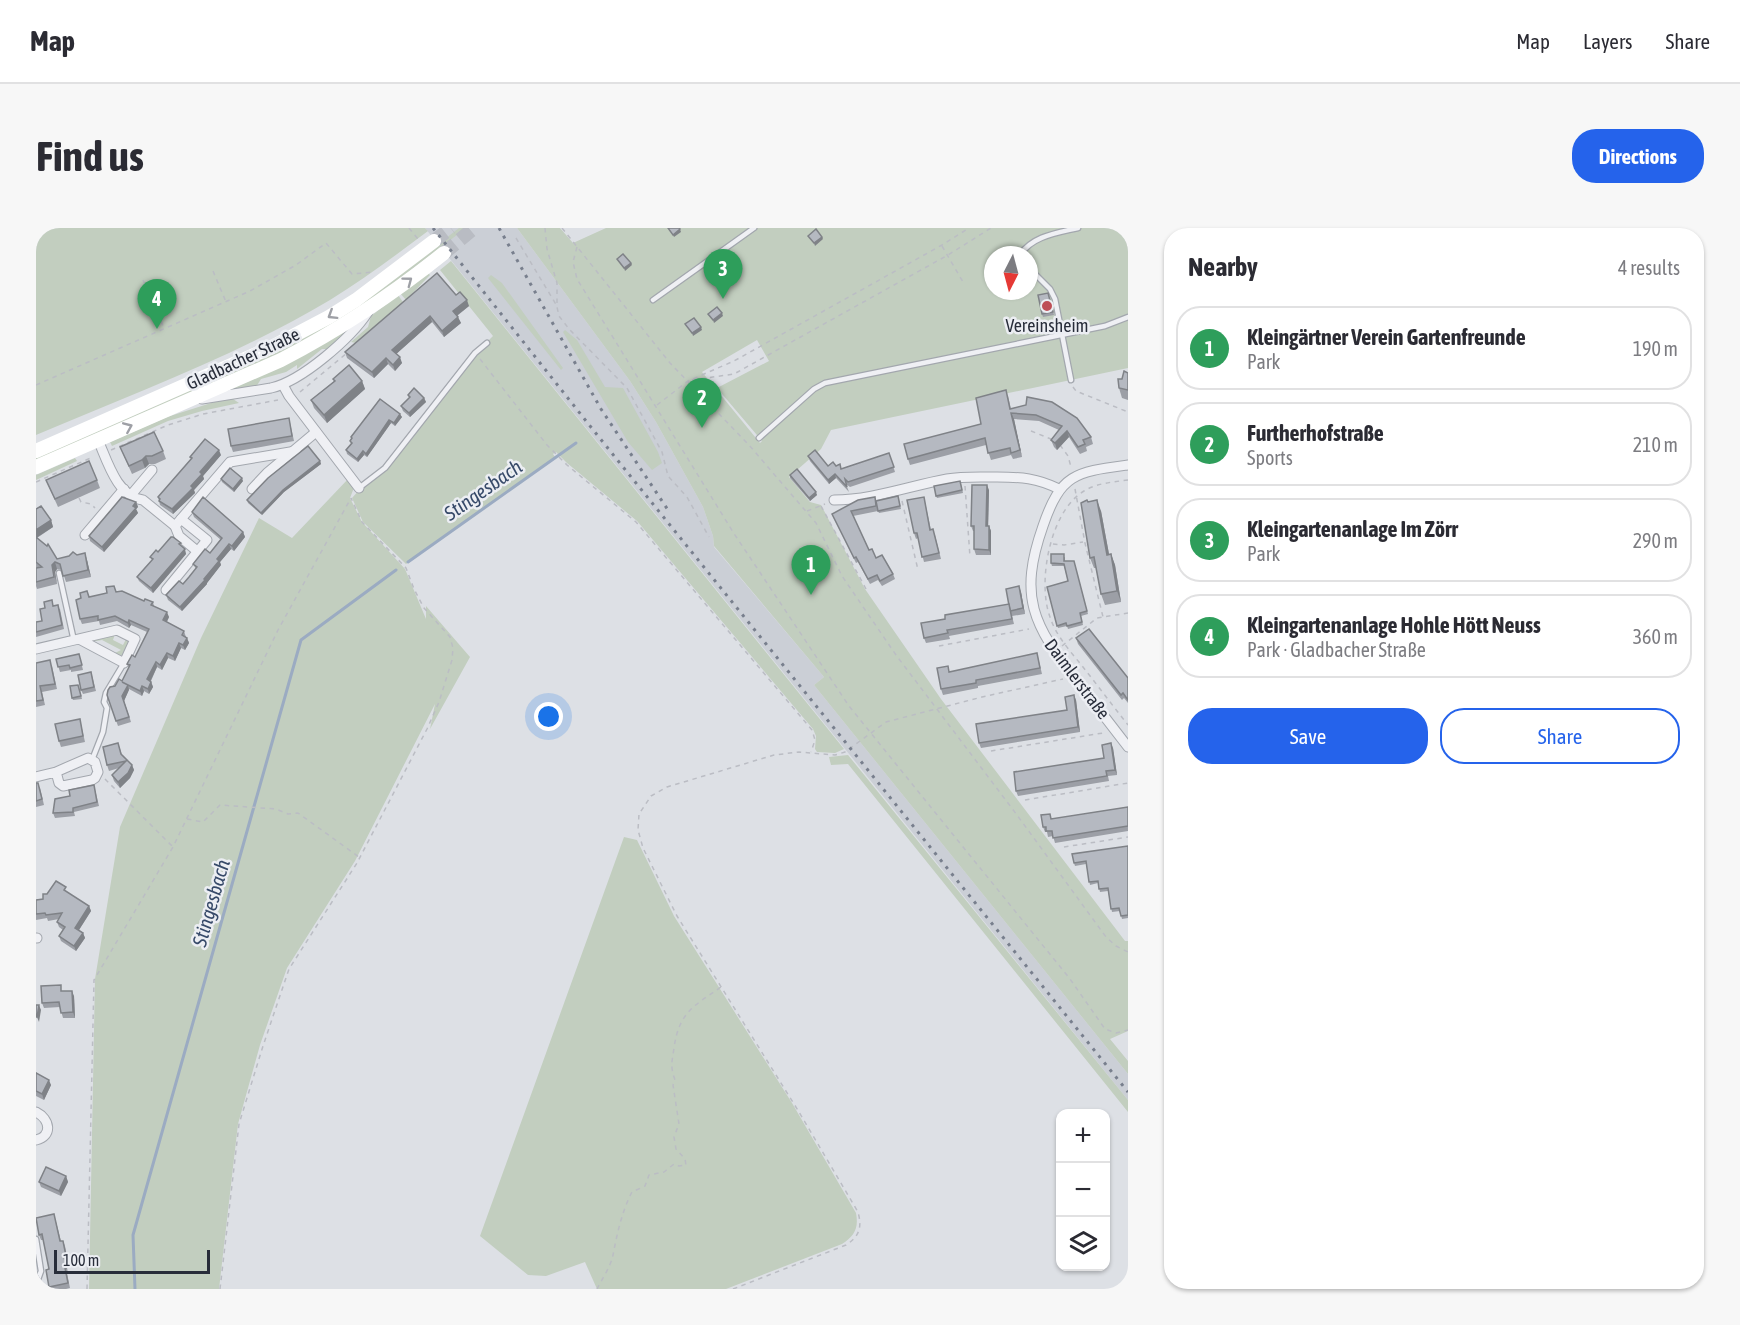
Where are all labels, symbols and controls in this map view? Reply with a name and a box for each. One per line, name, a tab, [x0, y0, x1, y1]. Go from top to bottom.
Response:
text: Map	[30, 25, 75, 57]
text: Map	[1516, 29, 1550, 53]
text: Layers	[1583, 29, 1633, 53]
text: Share	[1666, 29, 1710, 53]
button: Directions	[1572, 129, 1704, 183]
text: Find us	[36, 132, 144, 180]
north arrow	[984, 246, 1038, 300]
pin: 3	[704, 250, 742, 299]
text: Nearby	[1188, 252, 1258, 282]
text: 4 results	[1618, 256, 1680, 279]
one-way arrow	[401, 277, 412, 288]
pin: 4	[138, 279, 176, 329]
marker: Vereinsheim	[1040, 299, 1054, 313]
one-way arrow	[328, 307, 338, 319]
place label: Vereinsheim	[1005, 315, 1089, 336]
street label: Gladbacher Straße	[183, 323, 303, 394]
text: Kleingärtner Verein Gartenfreunde	[1247, 324, 1526, 350]
text: 1	[1205, 337, 1214, 360]
text: 190 m	[1633, 337, 1678, 360]
text: Park	[1247, 350, 1280, 373]
pin: 2	[682, 378, 722, 428]
text: Furtherhofstraße	[1247, 420, 1384, 446]
one-way arrow	[122, 422, 133, 434]
text: 2	[1205, 433, 1214, 456]
text: 210 m	[1633, 433, 1678, 456]
text: Sports	[1247, 446, 1293, 469]
water label: Stingesbach	[439, 454, 526, 525]
text: Kleingartenanlage Im Zörr	[1247, 516, 1458, 542]
text: 3	[1205, 529, 1214, 552]
text: 290 m	[1633, 529, 1678, 552]
text: Park	[1247, 542, 1280, 565]
pin: 1	[792, 546, 830, 595]
text: Kleingartenanlage Hohle Hött Neuss	[1247, 612, 1541, 638]
text: 4	[1205, 625, 1214, 648]
text: 360 m	[1633, 625, 1678, 648]
street label: Daimlerstraße	[1040, 634, 1114, 723]
text: Park · Gladbacher Straße	[1247, 638, 1426, 661]
your location	[534, 702, 563, 731]
button: Save	[1188, 708, 1428, 764]
button: Share	[1440, 708, 1680, 764]
water label: Stingesbach	[187, 856, 234, 950]
map controls	[1056, 1109, 1110, 1271]
button: +	[1056, 1109, 1110, 1163]
button: −	[1056, 1163, 1110, 1217]
button: layers	[1056, 1217, 1110, 1271]
scale bar	[54, 1247, 210, 1274]
text: 100 m	[63, 1251, 99, 1269]

